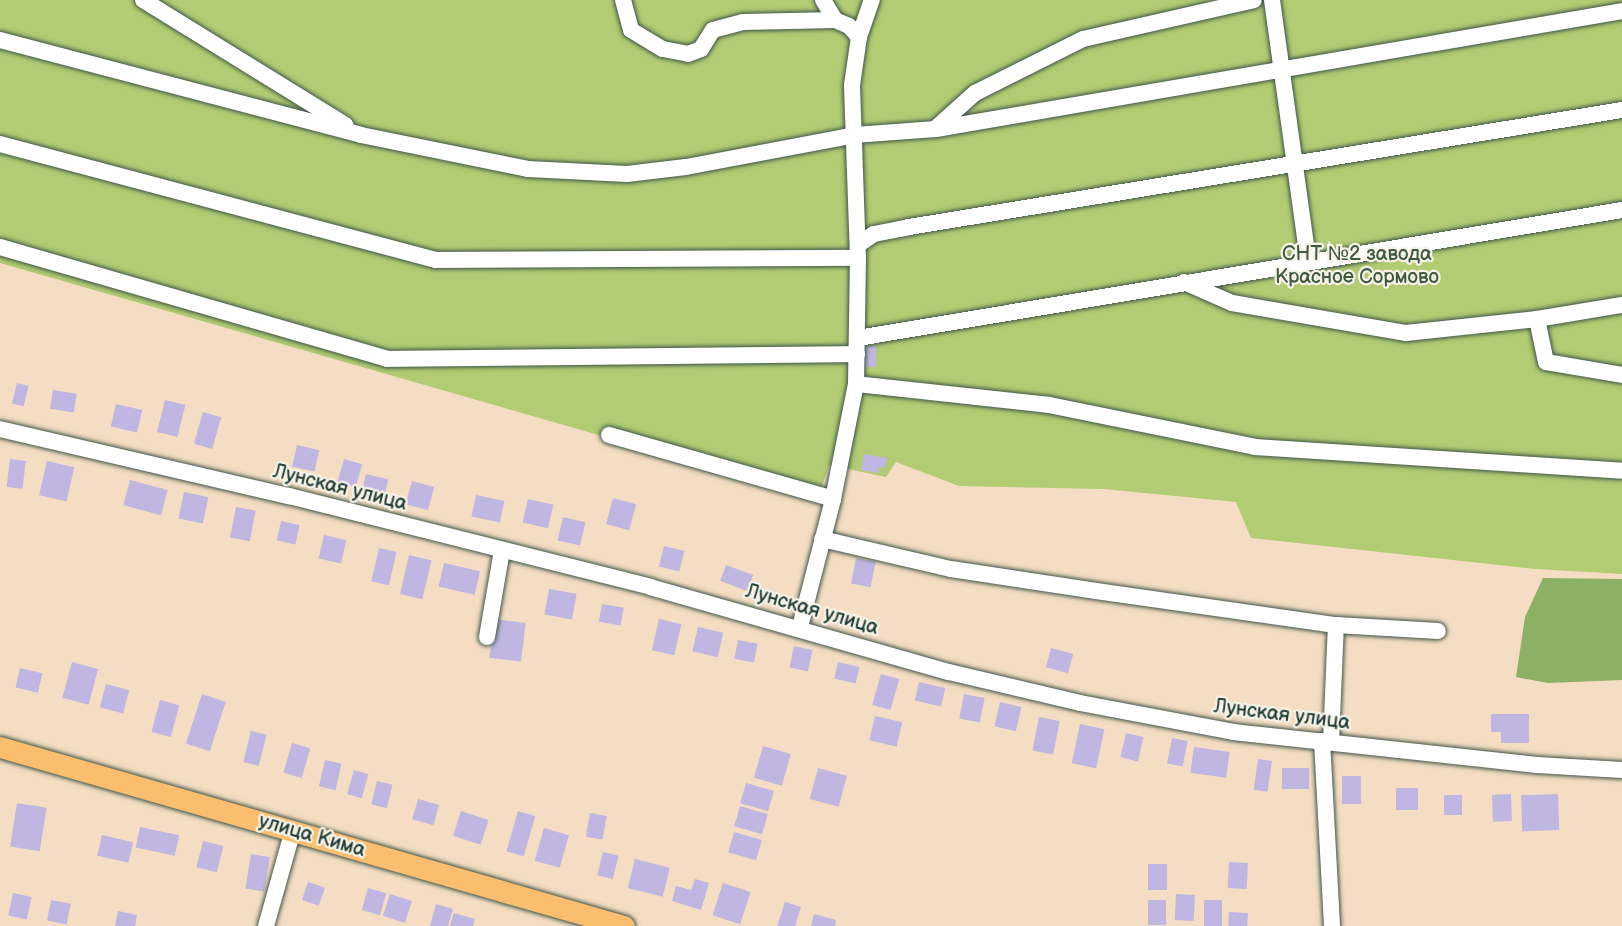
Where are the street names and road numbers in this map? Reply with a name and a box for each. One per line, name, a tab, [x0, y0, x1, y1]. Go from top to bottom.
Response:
street label: Лунская улица	[271, 460, 409, 516]
street label: Лунская улица	[743, 580, 881, 640]
street label: Лунская улица	[1213, 695, 1351, 735]
street label: улица Кима	[256, 809, 368, 863]

